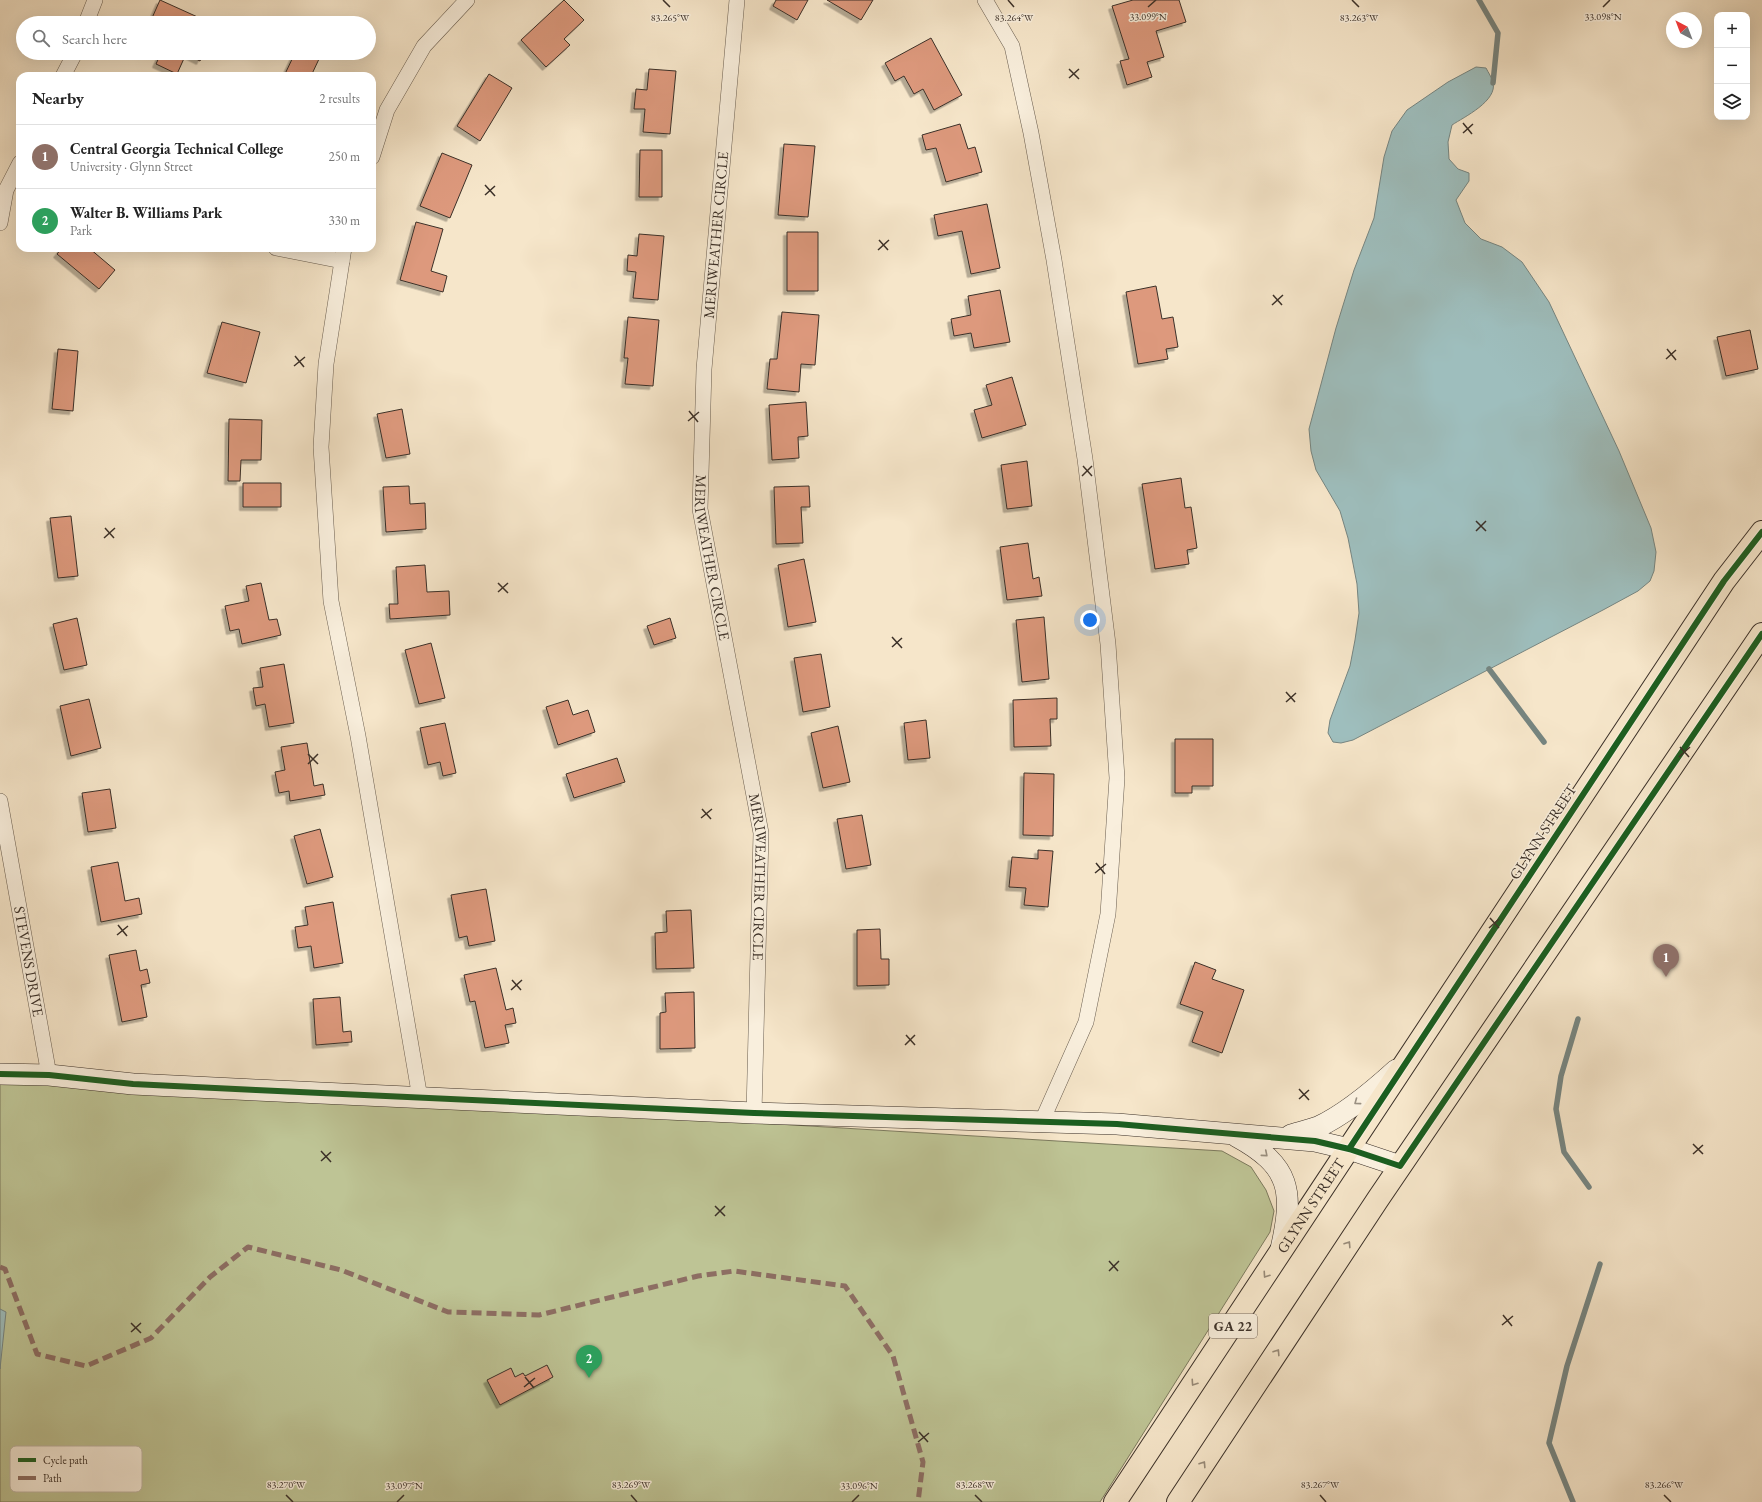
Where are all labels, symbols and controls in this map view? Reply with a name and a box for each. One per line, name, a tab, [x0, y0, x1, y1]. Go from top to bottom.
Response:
text: 33.099°N	[1129, 10, 1167, 23]
text: 33.098°N	[1584, 10, 1622, 23]
text: 83.265°W	[651, 11, 690, 24]
text: 83.264°W	[995, 11, 1034, 24]
text: 83.263°W	[1340, 11, 1379, 24]
north arrow	[1666, 12, 1702, 48]
map controls	[1714, 12, 1750, 120]
button: +	[1714, 12, 1750, 48]
search box	[16, 16, 376, 60]
icon: search	[30, 27, 52, 49]
text: Search here	[62, 29, 127, 48]
button: −	[1714, 48, 1750, 84]
button: layers	[1714, 84, 1750, 120]
text: Nearby	[32, 87, 84, 109]
text: 2 results	[319, 90, 360, 107]
text: Central Georgia Technical College	[70, 139, 283, 158]
text: 1	[42, 148, 48, 165]
text: 250 m	[329, 148, 360, 165]
street label: MERIWEATHER CIRCLE	[699, 150, 732, 319]
text: University · Glynn Street	[70, 158, 193, 175]
text: Walter B. Williams Park	[70, 203, 222, 222]
text: 2	[42, 212, 48, 229]
text: 330 m	[329, 212, 360, 229]
text: Park	[70, 222, 92, 239]
street label: MERIWEATHER CIRCLE	[691, 474, 735, 642]
your location	[1080, 610, 1100, 630]
street label: GLYNN STREET	[1505, 780, 1581, 883]
street label: MERIWEATHER CIRCLE	[745, 792, 771, 961]
street label: STEVENS DRIVE	[10, 905, 48, 1019]
pin: 1	[1653, 944, 1679, 977]
one-way arrow	[1354, 1097, 1361, 1104]
one-way arrow	[1261, 1150, 1268, 1157]
street label: GLYNN STREET	[1272, 1154, 1349, 1257]
one-way arrow	[1343, 1241, 1351, 1248]
one-way arrow	[1263, 1271, 1271, 1278]
road number: GA 22	[1209, 1314, 1257, 1338]
pin: 2	[576, 1345, 602, 1378]
one-way arrow	[1272, 1350, 1279, 1357]
one-way arrow	[1192, 1379, 1199, 1386]
legend	[10, 1446, 142, 1492]
text: Cycle path	[43, 1453, 88, 1467]
one-way arrow	[1198, 1461, 1205, 1468]
text: Path	[43, 1471, 62, 1485]
text: 83.270°W	[267, 1478, 306, 1491]
text: 83.269°W	[612, 1478, 651, 1491]
text: 83.268°W	[956, 1478, 995, 1491]
text: 83.267°W	[1301, 1478, 1340, 1491]
text: 83.266°W	[1645, 1478, 1684, 1491]
text: 33.097°N	[385, 1479, 423, 1492]
text: 33.096°N	[840, 1479, 878, 1492]

